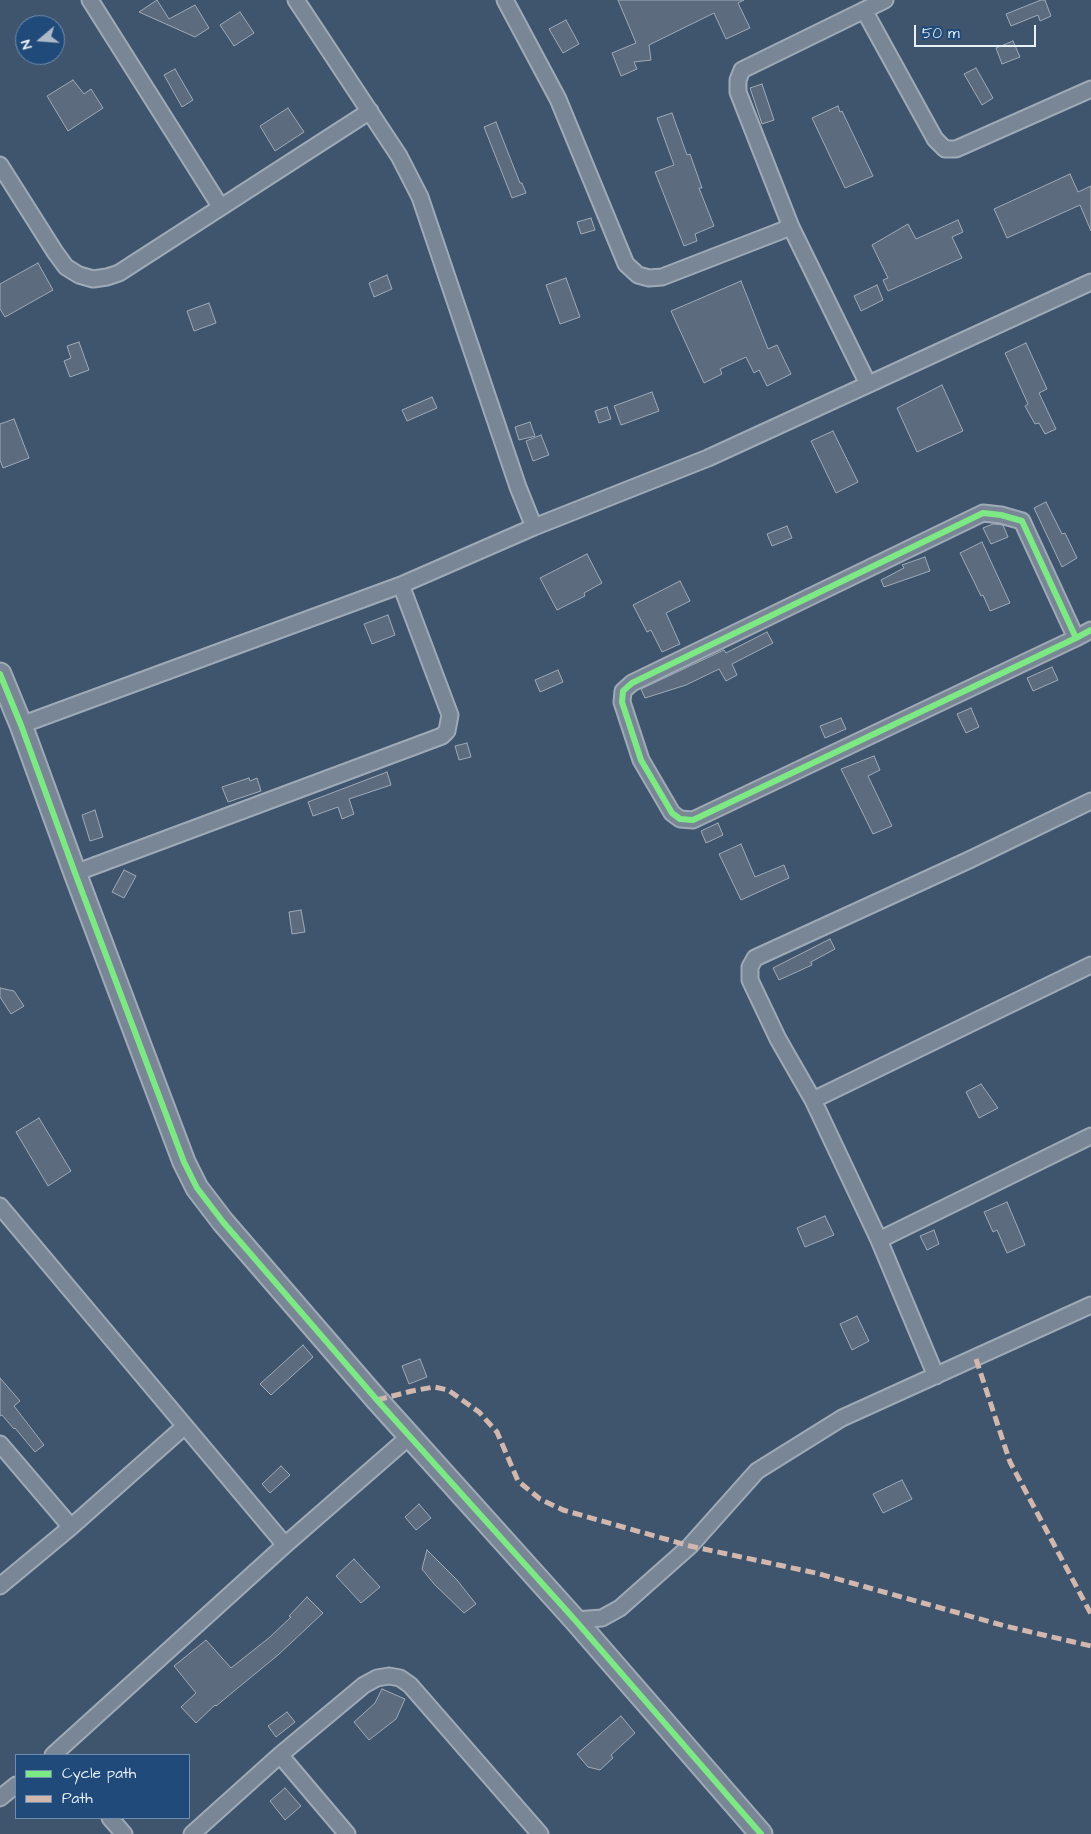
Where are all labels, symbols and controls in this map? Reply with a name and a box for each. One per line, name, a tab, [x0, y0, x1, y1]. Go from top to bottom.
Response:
north arrow	[15, 15, 65, 65]
scale bar	[916, 15, 1038, 47]
text: 50 m	[922, 23, 960, 44]
text: N	[16, 37, 38, 52]
legend	[15, 1754, 190, 1819]
text: Cycle path	[62, 1763, 136, 1784]
text: Path	[62, 1788, 93, 1809]

